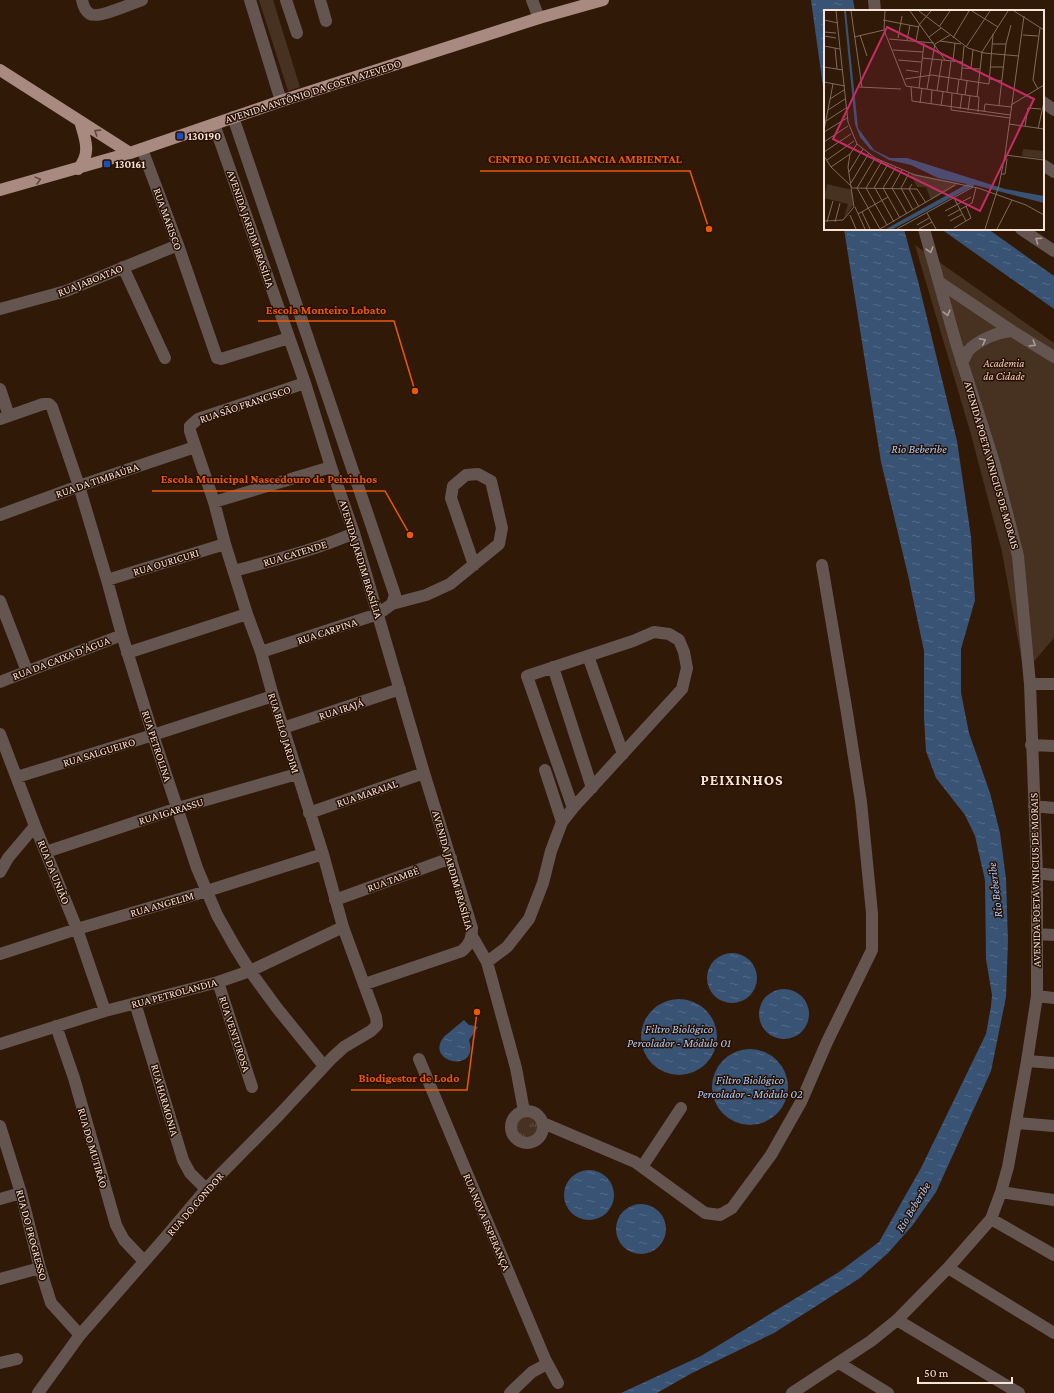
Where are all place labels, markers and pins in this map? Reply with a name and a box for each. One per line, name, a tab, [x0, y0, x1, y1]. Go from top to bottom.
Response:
place label: 130190	[188, 130, 221, 142]
marker: 130190	[175, 131, 185, 141]
callout: CENTRO DE VIGILANCIA AMBIENTAL	[480, 147, 690, 171]
place label: 130161	[115, 158, 145, 170]
marker: 130161	[102, 159, 112, 169]
callout: Escola Monteiro Lobato	[258, 297, 394, 321]
callout: Escola Municipal Nascedouro de Peixinhos	[152, 467, 385, 491]
callout: Biodigestor de Lodo	[351, 1066, 467, 1090]

